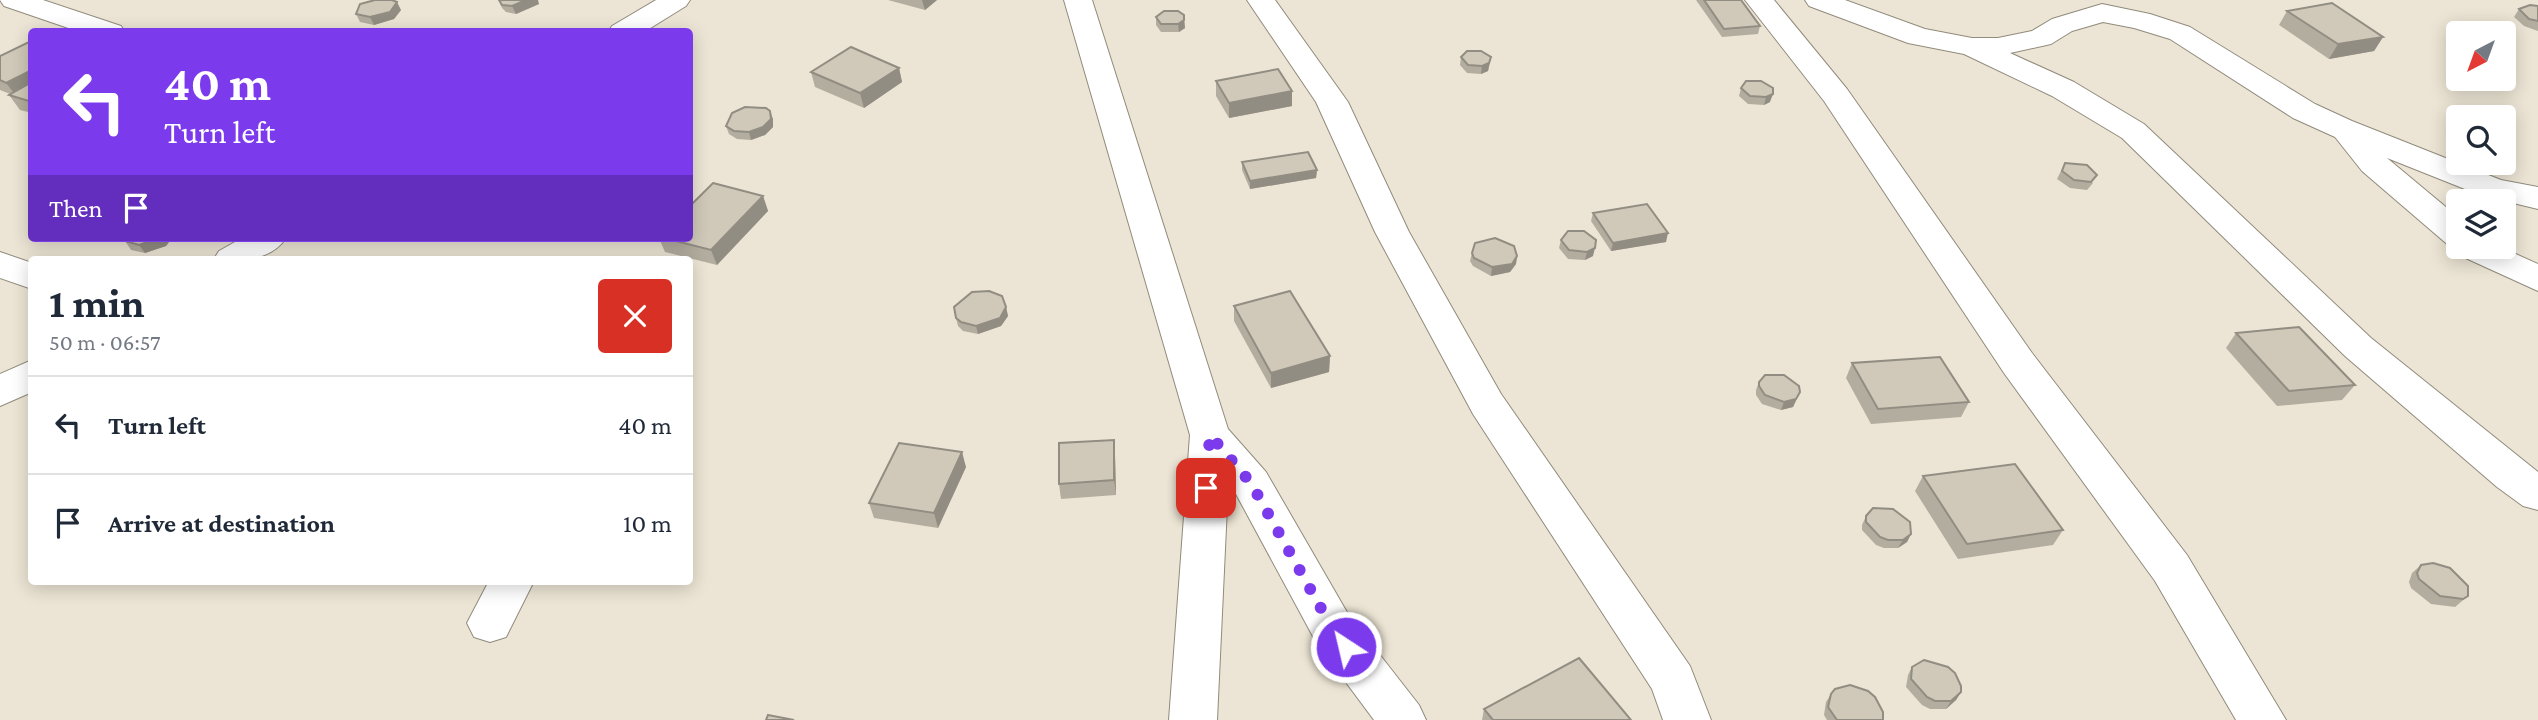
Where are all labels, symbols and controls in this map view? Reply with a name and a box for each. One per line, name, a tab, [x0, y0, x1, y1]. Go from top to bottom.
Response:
north arrow	[2446, 21, 2516, 91]
map controls	[2446, 21, 2516, 259]
icon: left	[49, 56, 140, 147]
text: 40 m	[164, 56, 271, 111]
button: search	[2446, 105, 2516, 175]
text: Turn left	[164, 114, 275, 150]
icon: arrive	[117, 189, 155, 227]
button: layers	[2446, 189, 2516, 259]
text: Then	[49, 194, 103, 223]
text: 1 min	[49, 279, 145, 326]
button: close	[598, 279, 672, 353]
text: 50 m · 06:57	[49, 329, 161, 355]
icon: left	[49, 406, 87, 444]
text: Turn left	[108, 411, 206, 440]
text: 40 m	[618, 411, 672, 440]
pin	[1176, 458, 1236, 518]
icon: arrive	[1187, 469, 1225, 507]
icon: arrive	[49, 504, 87, 542]
text: Arrive at destination	[108, 509, 335, 538]
text: 10 m	[623, 509, 672, 538]
position arrow	[1309, 610, 1383, 684]

